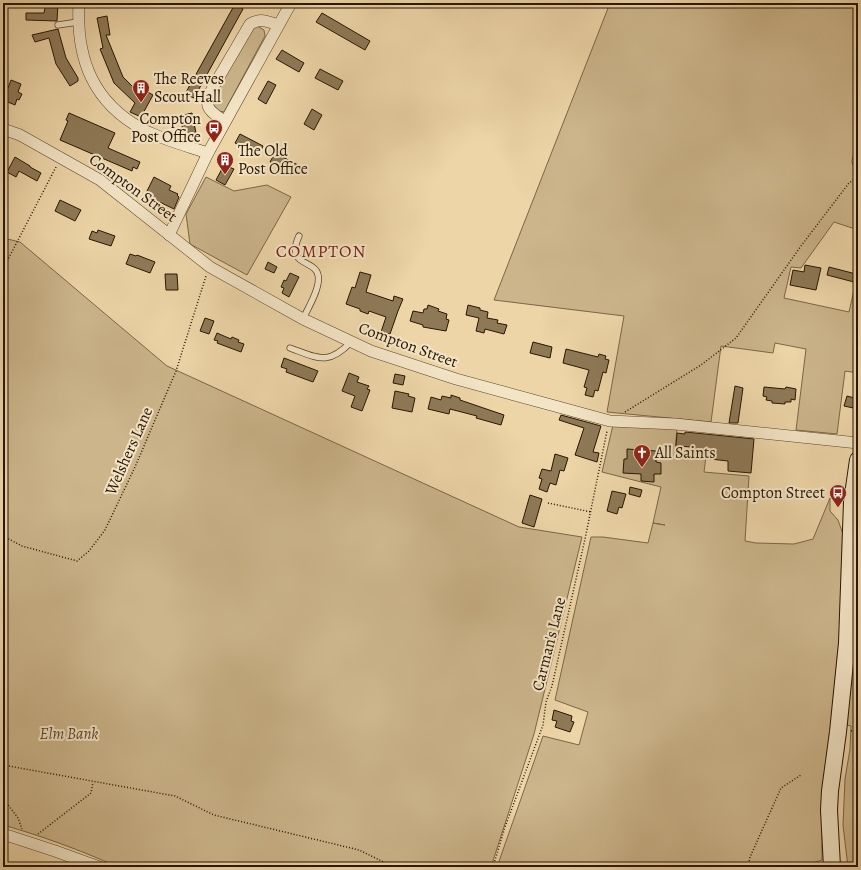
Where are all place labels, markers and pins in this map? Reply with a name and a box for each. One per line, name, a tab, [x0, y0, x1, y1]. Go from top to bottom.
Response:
place label: The Reeves Scout Hall	[154, 68, 224, 108]
building icon: The Reeves Scout Hall	[131, 78, 151, 103]
place label: Compton Post Office	[131, 108, 201, 148]
bus stop icon: Compton Post Office	[204, 118, 224, 143]
place label: The Old Post Office	[238, 140, 308, 180]
building icon: The Old Post Office	[215, 150, 235, 175]
place label: All Saints	[654, 442, 716, 464]
church icon: All Saints	[632, 443, 652, 468]
place label: Compton Street	[721, 482, 825, 504]
bus stop icon: Compton Street	[828, 483, 848, 508]

